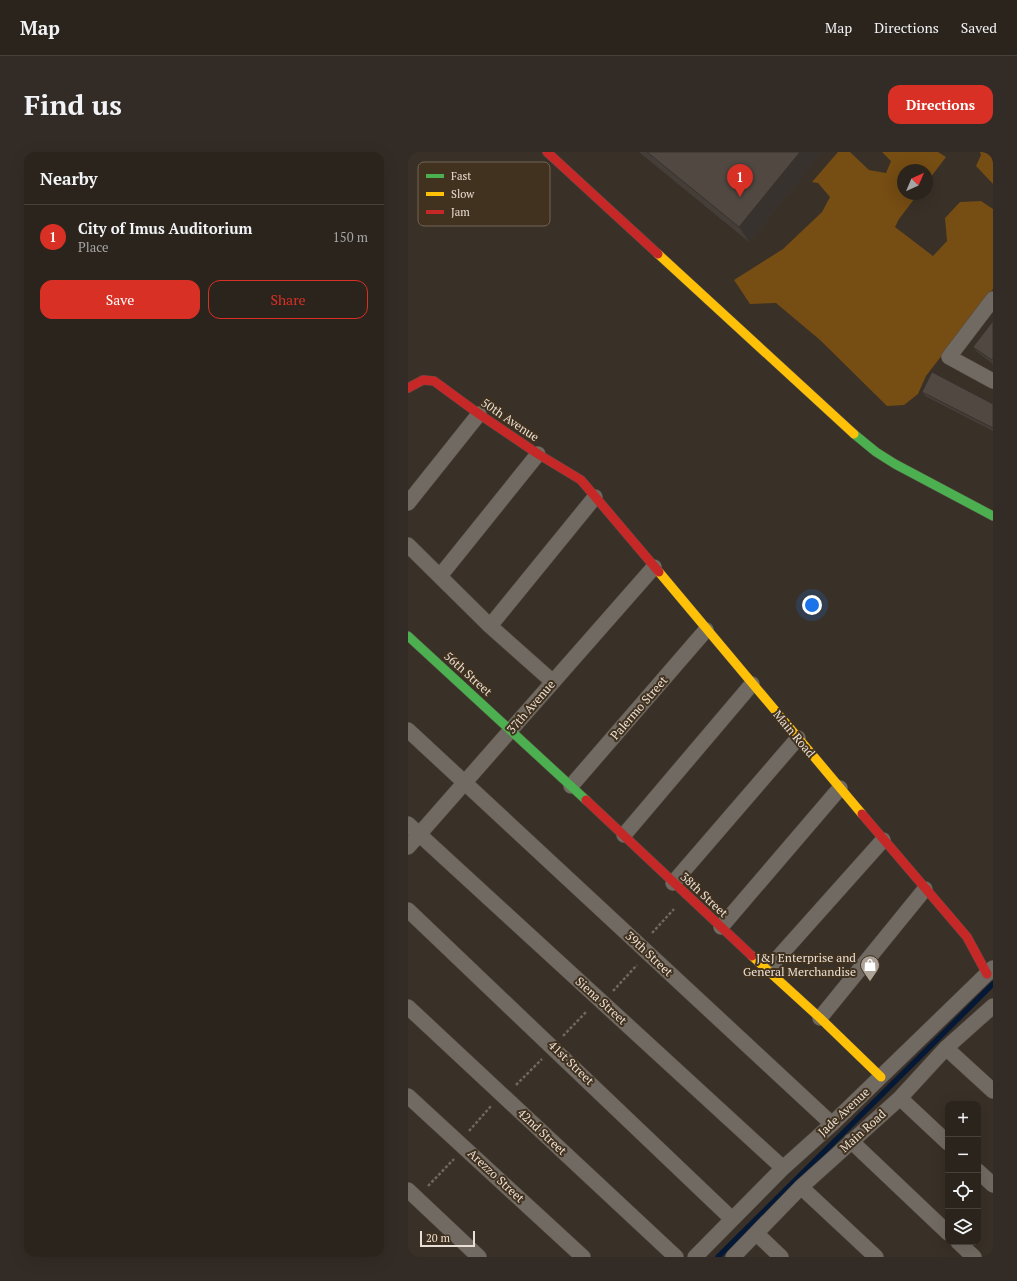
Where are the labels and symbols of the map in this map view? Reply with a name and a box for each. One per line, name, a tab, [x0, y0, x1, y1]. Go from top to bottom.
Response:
legend	[418, 162, 550, 226]
pin: 1	[727, 164, 753, 197]
north arrow	[897, 164, 933, 200]
text: Fast	[451, 169, 471, 183]
text: Slow	[451, 187, 475, 201]
text: Jam	[451, 205, 470, 219]
street label: 50th Avenue	[479, 395, 542, 444]
your location	[802, 595, 822, 615]
street label: 56th Street	[441, 648, 496, 699]
street label: Palermo Street	[607, 672, 671, 743]
street label: 37th Avenue	[503, 677, 558, 736]
street label: Main Road	[770, 707, 819, 761]
street label: 38th Street	[678, 869, 732, 921]
street label: 39th Street	[623, 928, 677, 980]
place label: J&J Enterprise and General Merchandise	[743, 950, 856, 979]
shop icon: J&J Enterprise and General Merchandise	[859, 954, 881, 982]
street label: Siena Street	[572, 974, 631, 1028]
street label: 41st Street	[546, 1037, 598, 1088]
street label: Jade Avenue	[815, 1084, 872, 1139]
street label: 42nd Street	[515, 1105, 570, 1158]
street label: Main Road	[837, 1106, 889, 1155]
street label: Arezzo Street	[465, 1146, 528, 1206]
scale bar	[420, 1229, 475, 1248]

